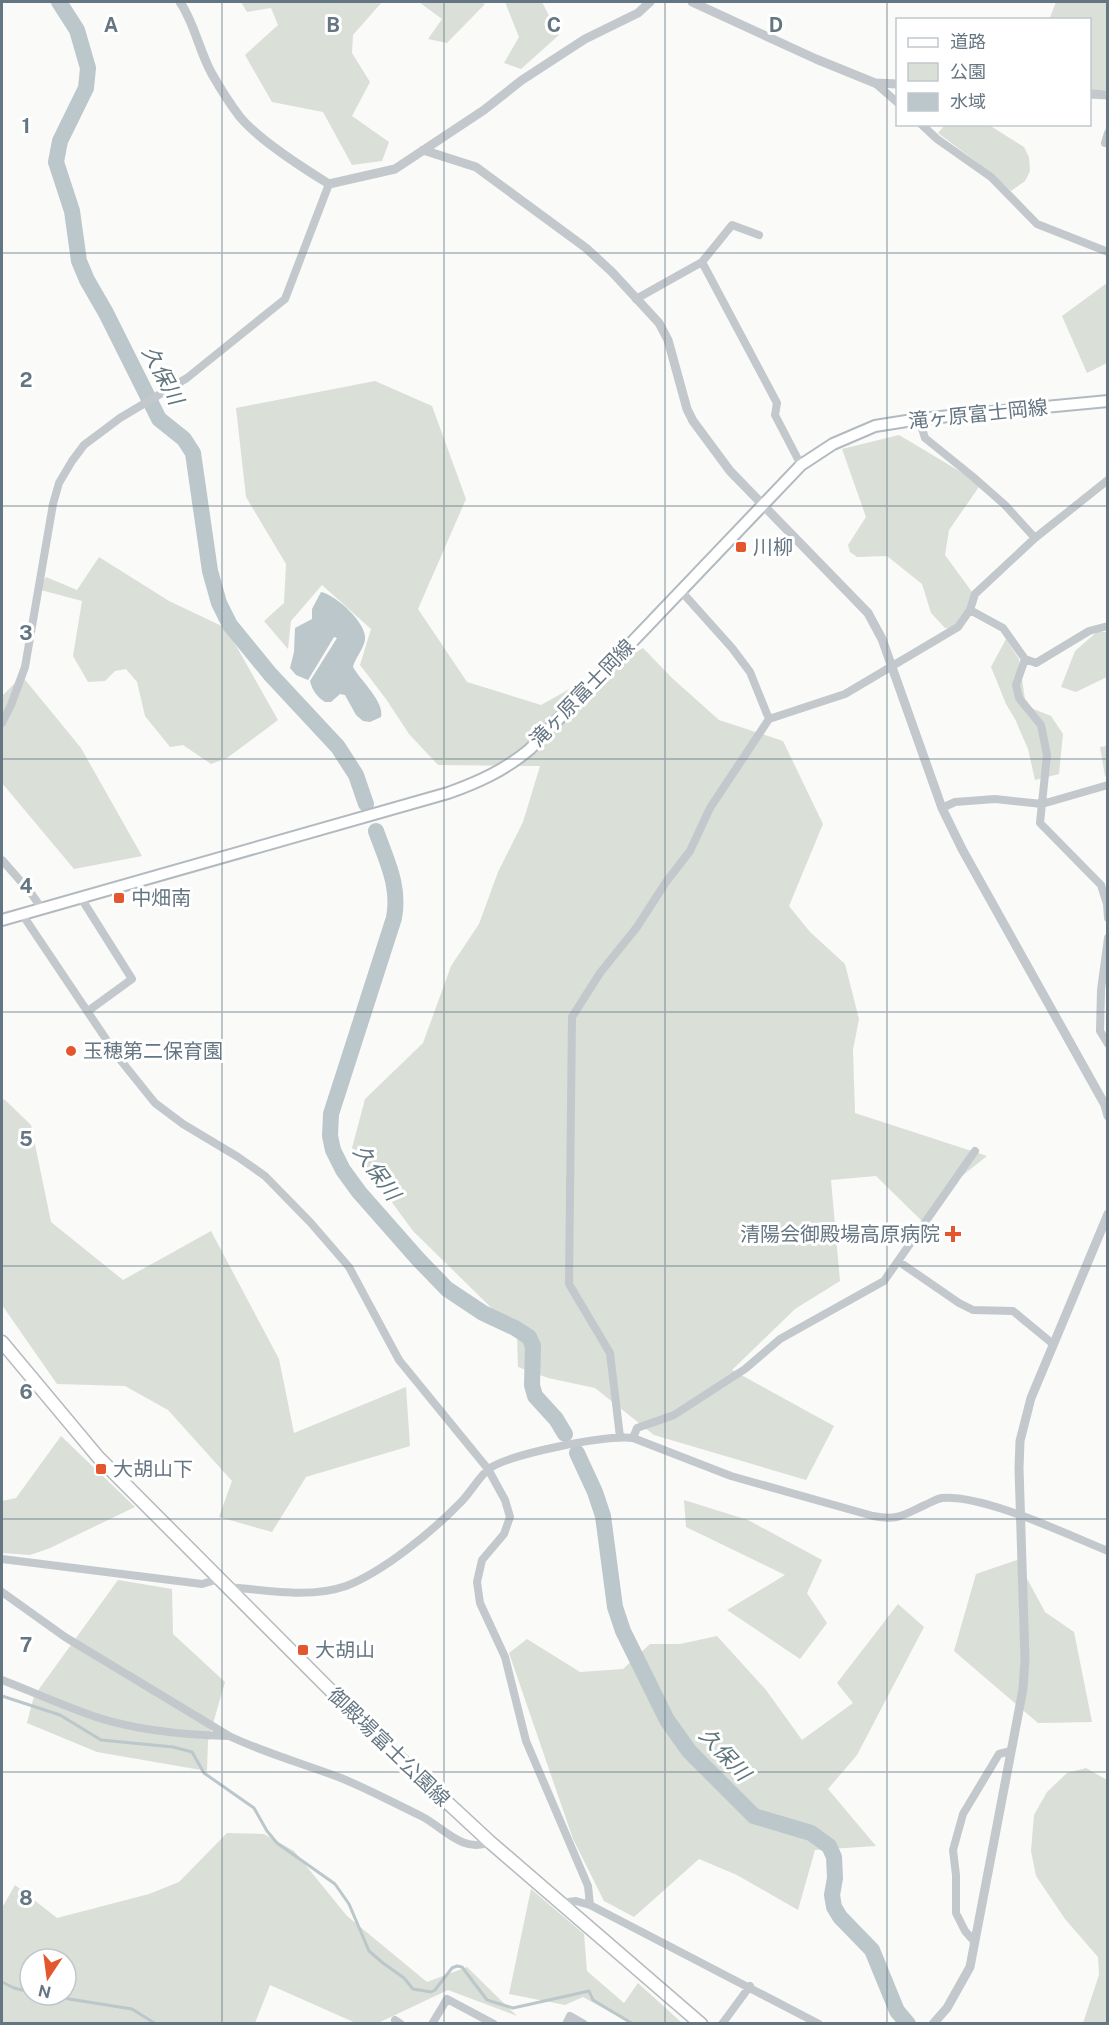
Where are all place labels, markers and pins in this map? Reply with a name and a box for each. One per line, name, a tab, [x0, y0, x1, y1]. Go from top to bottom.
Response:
place label: 川柳	[753, 535, 793, 559]
marker: 川柳	[734, 540, 748, 554]
place label: 中畑南	[131, 886, 191, 910]
marker: 中畑南	[112, 891, 126, 905]
place label: 玉穂第二保育園	[83, 1039, 223, 1063]
marker: 玉穂第二保育園	[64, 1044, 78, 1058]
place label: 清陽会御殿場高原病院	[740, 1222, 940, 1246]
marker: 清陽会御殿場高原病院	[944, 1225, 962, 1243]
place label: 大胡山下	[113, 1457, 193, 1481]
marker: 大胡山下	[94, 1462, 108, 1476]
place label: 大胡山	[315, 1638, 375, 1662]
marker: 大胡山	[296, 1643, 310, 1657]

